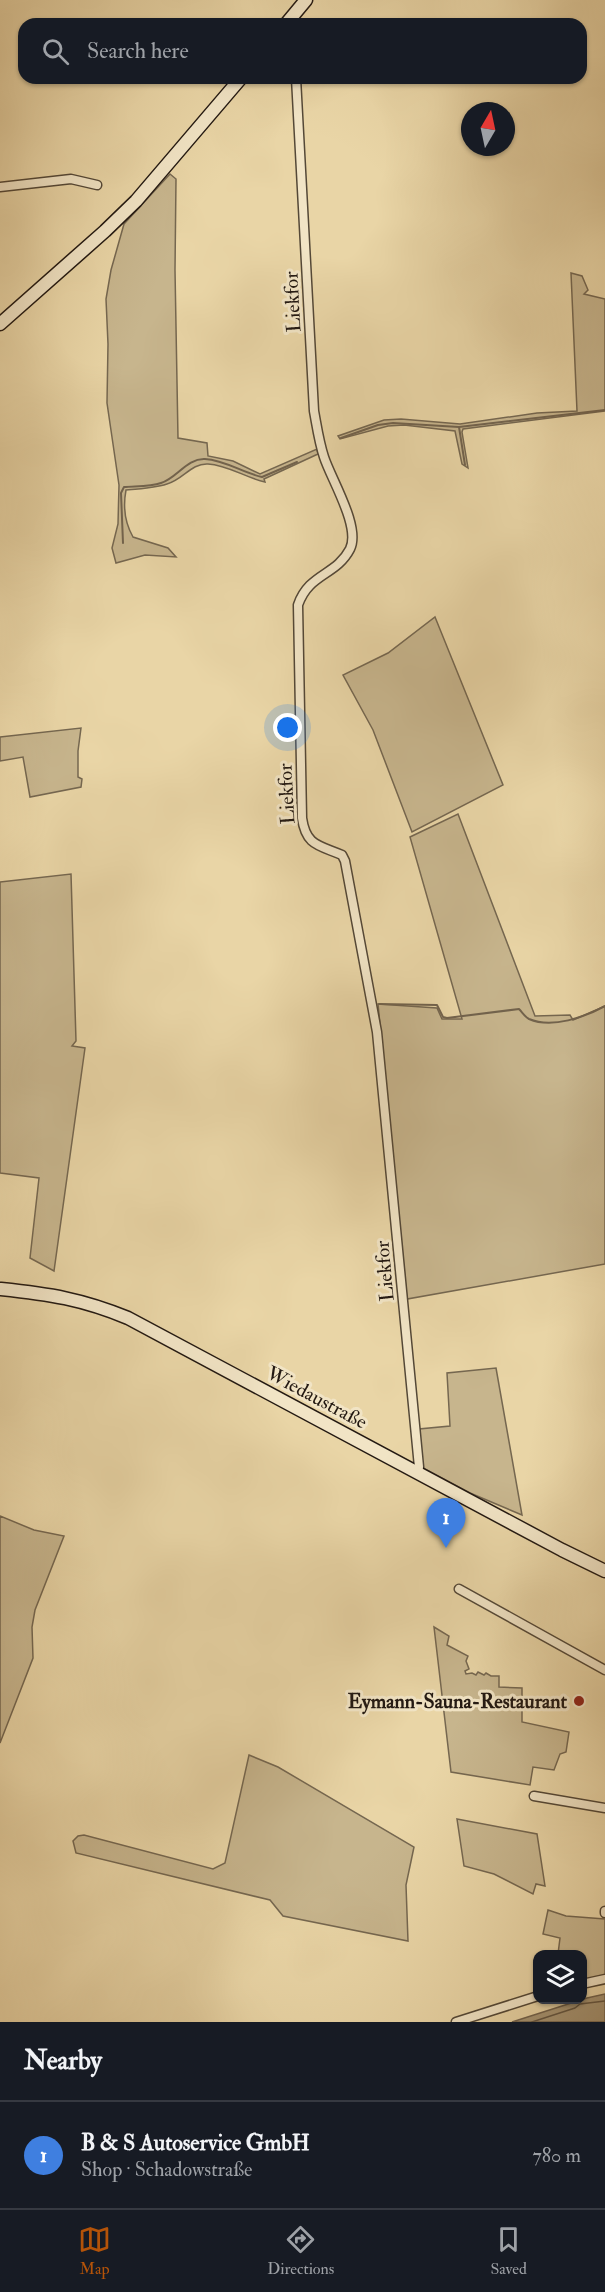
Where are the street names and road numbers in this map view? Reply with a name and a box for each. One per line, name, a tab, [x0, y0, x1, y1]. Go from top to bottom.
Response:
street label: Liekfor	[278, 270, 307, 333]
street label: Liekfor	[272, 762, 301, 825]
street label: Liekfor	[369, 1239, 400, 1302]
street label: Wiedaustraße	[261, 1360, 371, 1434]

